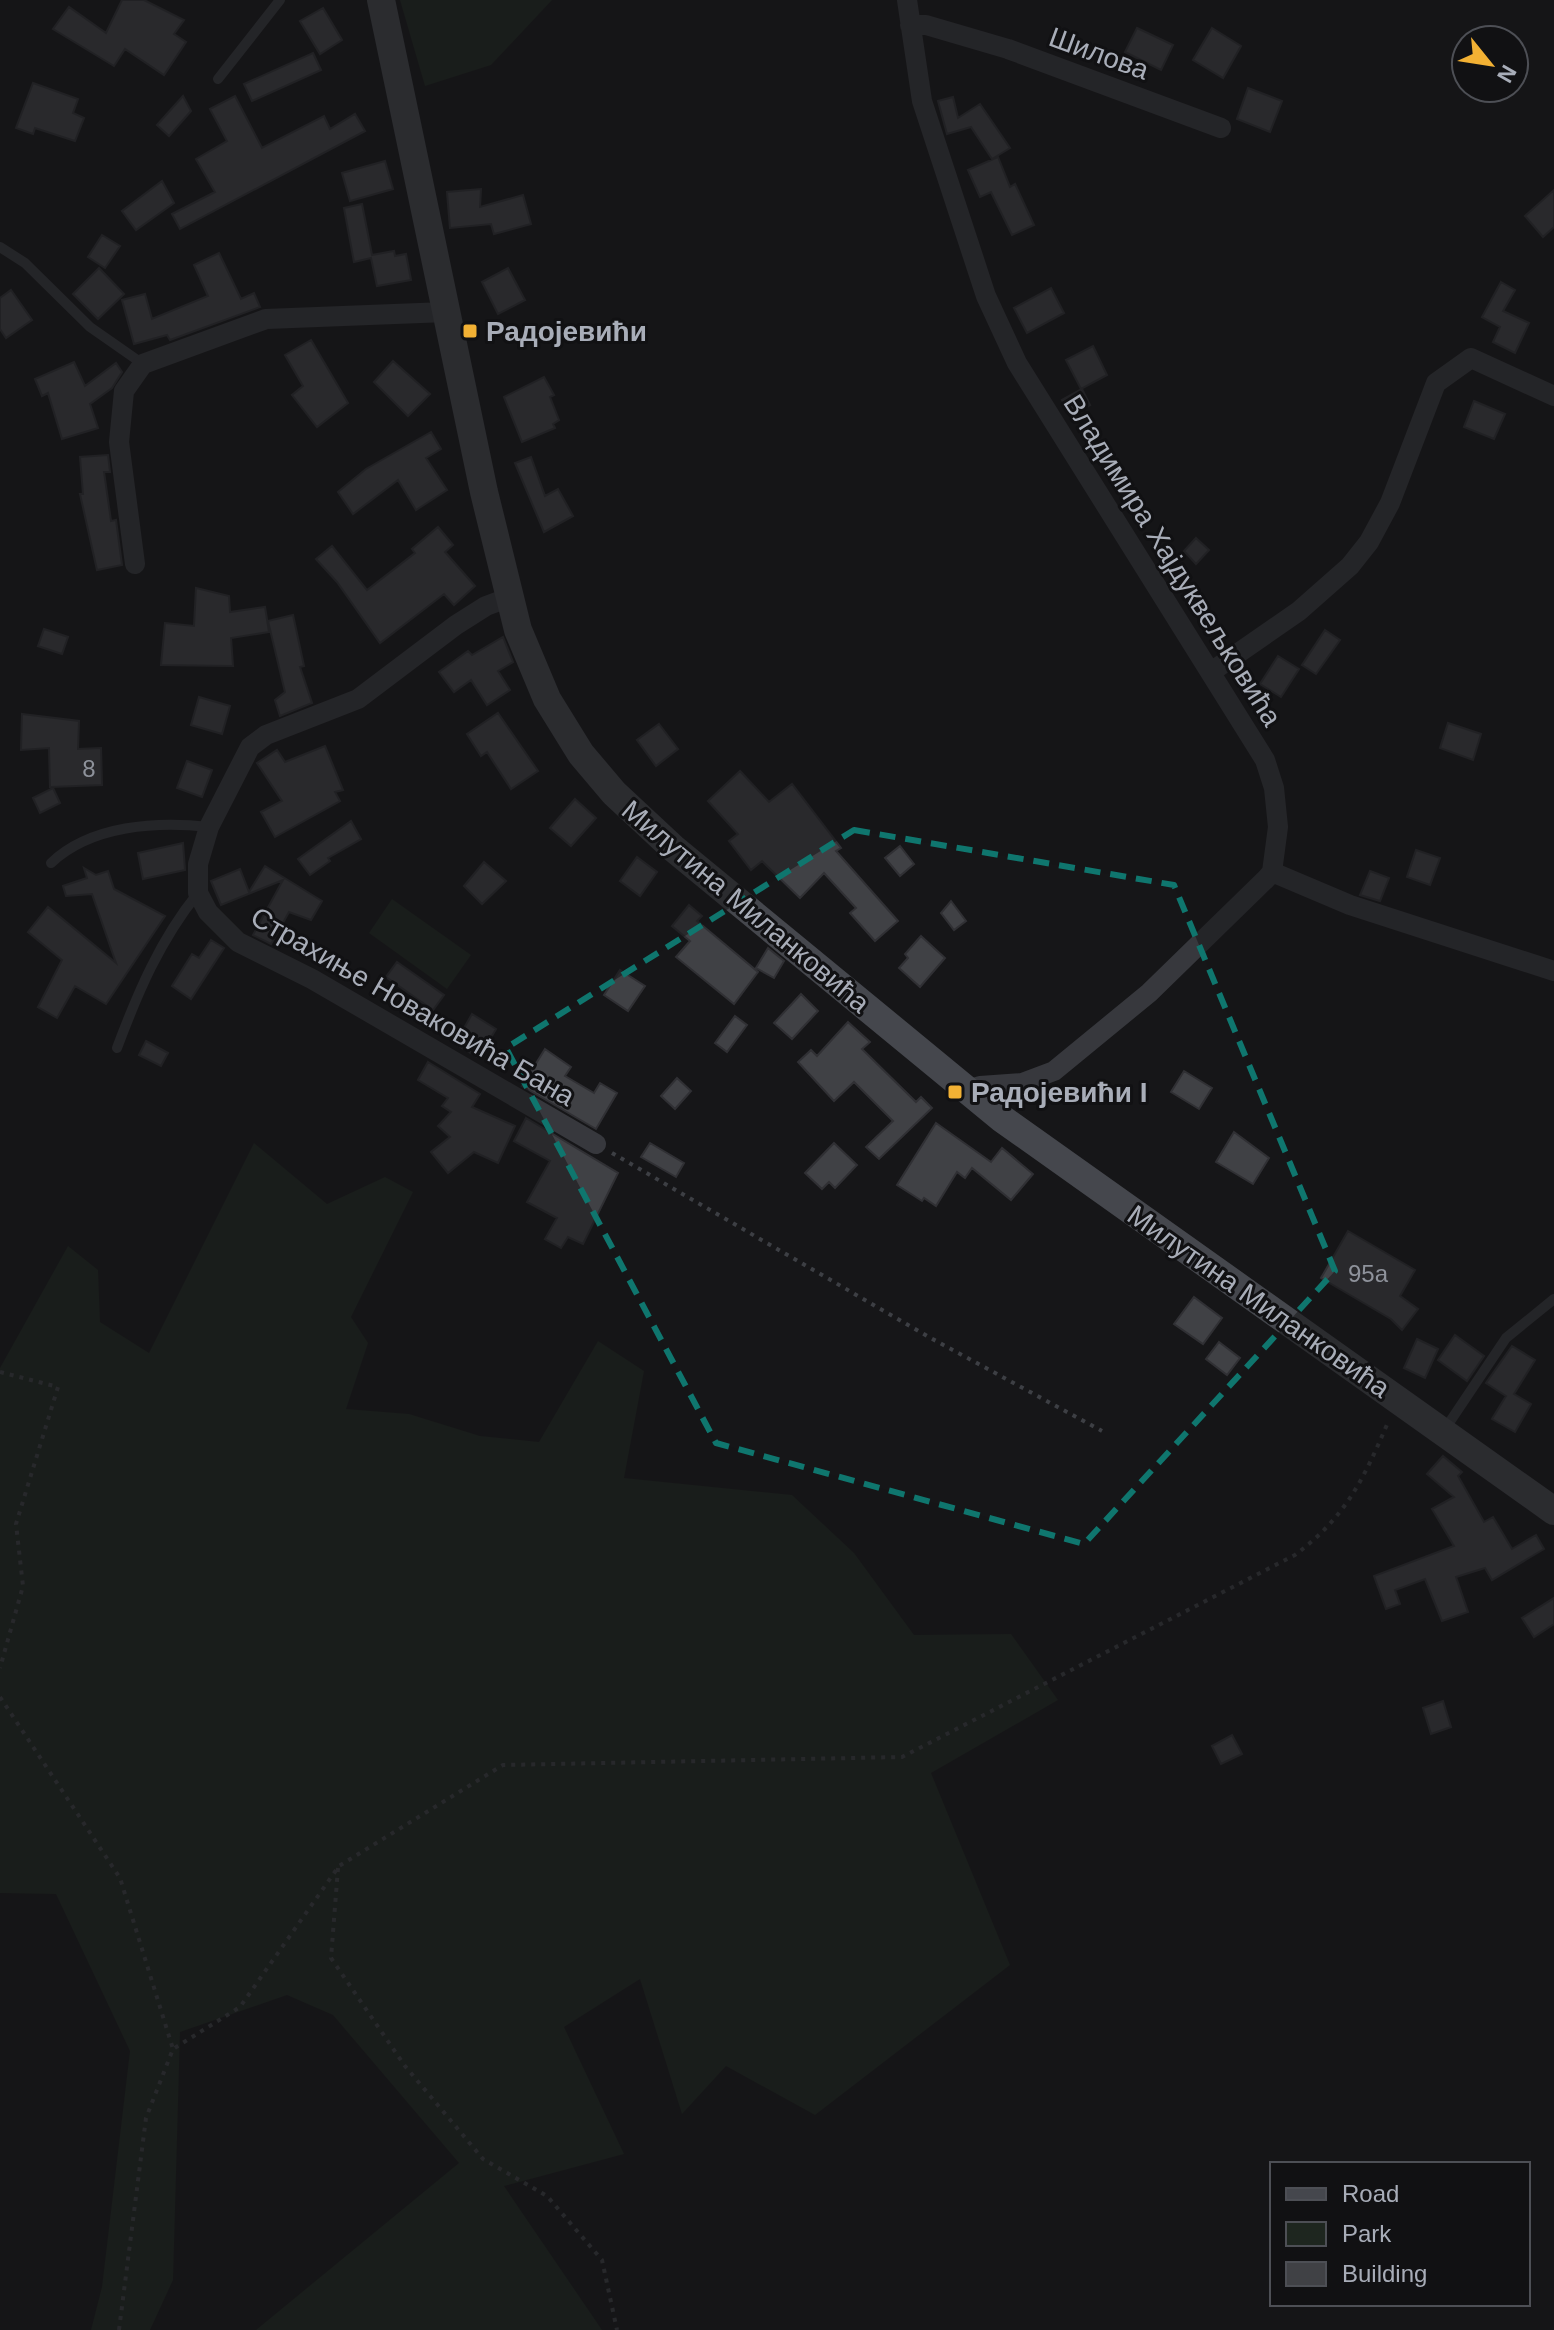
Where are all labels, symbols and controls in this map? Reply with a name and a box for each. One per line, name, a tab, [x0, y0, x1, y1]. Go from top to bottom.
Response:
street label: Шилова	[1045, 21, 1153, 86]
north arrow	[1450, 24, 1530, 104]
text: N	[1492, 61, 1522, 87]
place label: Радојевићи	[486, 316, 647, 347]
marker: Радојевићи	[461, 322, 479, 340]
street label: Владимира Хајдуквељковића	[1057, 389, 1288, 732]
house number: 8	[82, 755, 96, 782]
street label: Милутина Миланковића	[616, 794, 876, 1019]
street label: Страхиње Новаковића Бана	[245, 901, 580, 1112]
place label: Радојевићи I	[971, 1077, 1147, 1108]
marker: Радојевићи I	[946, 1083, 964, 1101]
street label: Милутина Миланковића	[1122, 1199, 1396, 1404]
house number: 95a	[1348, 1260, 1389, 1287]
legend	[1270, 2162, 1530, 2306]
text: Road	[1342, 2180, 1399, 2207]
text: Park	[1342, 2220, 1392, 2247]
text: Building	[1342, 2260, 1427, 2287]

